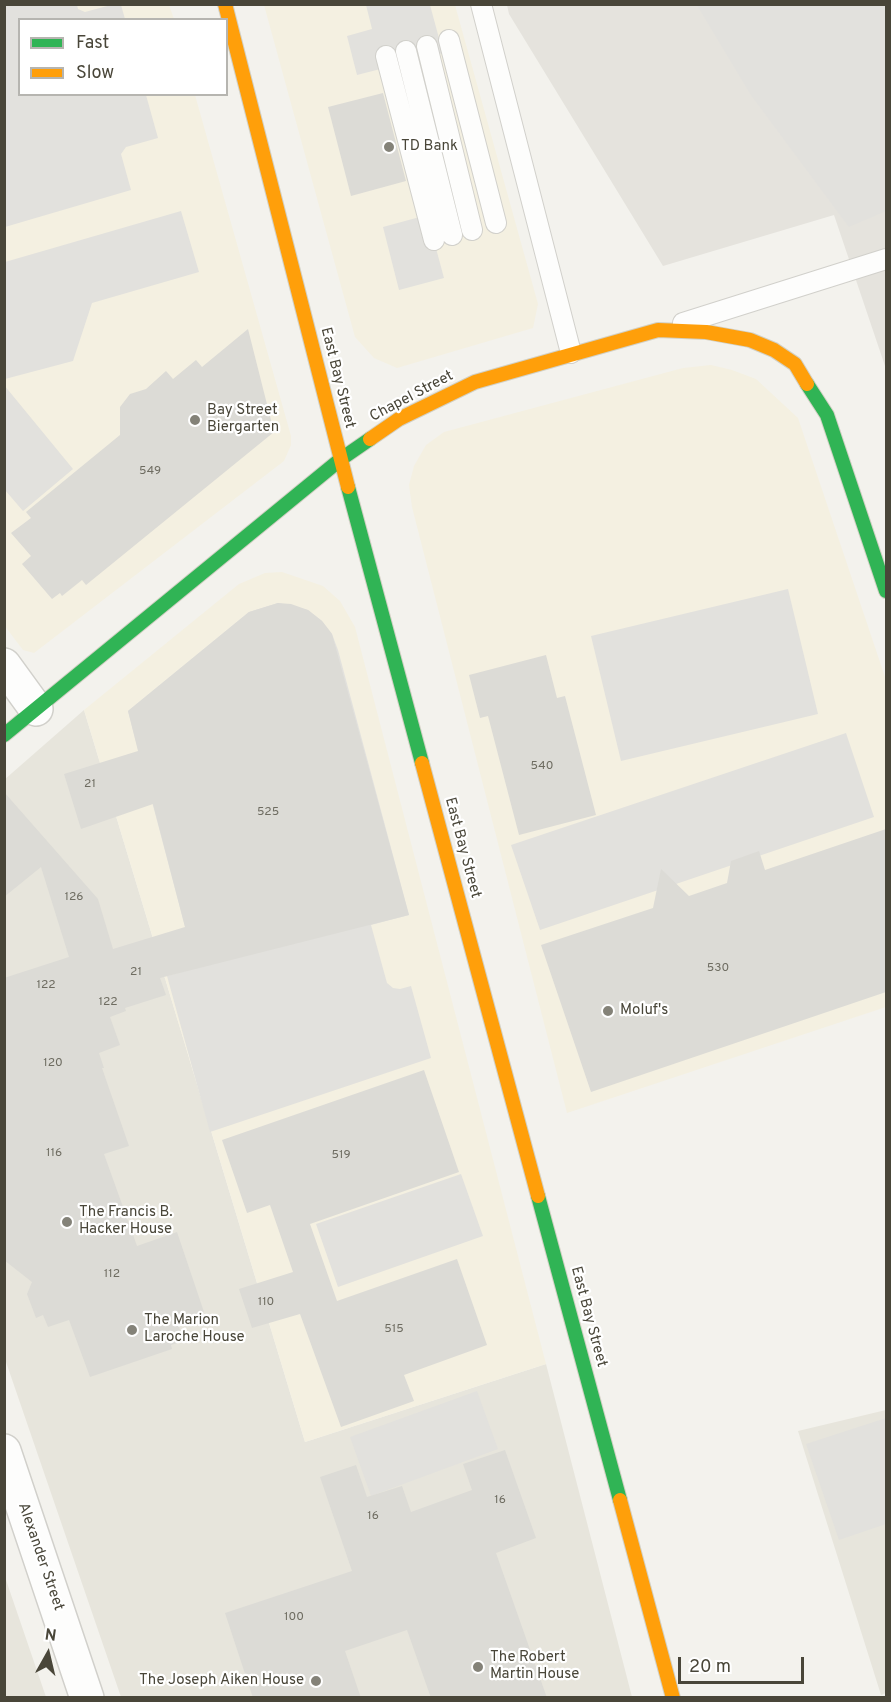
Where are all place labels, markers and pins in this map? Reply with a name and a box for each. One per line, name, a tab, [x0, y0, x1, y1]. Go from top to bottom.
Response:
place label: TD Bank	[401, 138, 458, 156]
marker: TD Bank	[382, 140, 396, 154]
place label: Bay Street Biergarten	[207, 402, 279, 437]
marker: Bay Street Biergarten	[188, 413, 202, 427]
place label: Moluf's	[620, 1002, 668, 1020]
marker: Moluf's	[601, 1004, 615, 1018]
place label: The Francis B. Hacker House	[79, 1204, 173, 1239]
marker: The Francis B. Hacker House	[60, 1215, 74, 1229]
place label: The Marion Laroche House	[144, 1312, 245, 1347]
marker: The Marion Laroche House	[125, 1323, 139, 1337]
place label: The Robert Martin House	[490, 1649, 579, 1684]
marker: The Robert Martin House	[471, 1660, 485, 1674]
place label: The Joseph Aiken House	[139, 1672, 304, 1690]
marker: The Joseph Aiken House	[309, 1674, 323, 1688]

